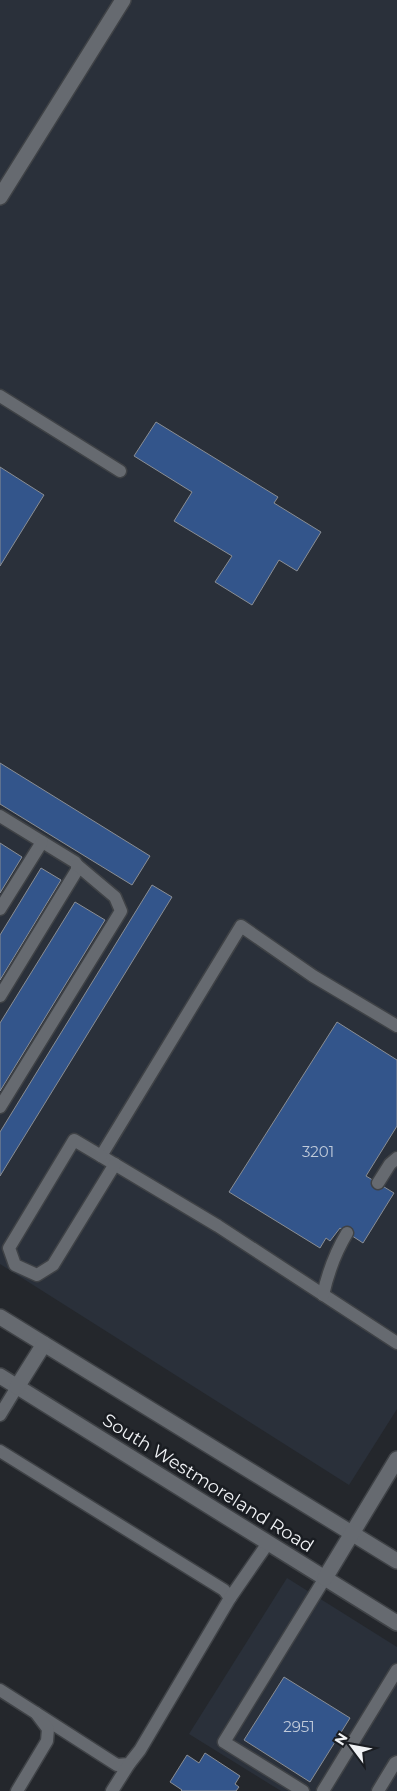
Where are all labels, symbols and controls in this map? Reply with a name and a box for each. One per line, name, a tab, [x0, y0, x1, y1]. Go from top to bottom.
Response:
house number: 3201	[302, 1142, 334, 1161]
street label: South Westmoreland Road	[99, 1409, 317, 1557]
house number: 2951	[283, 1717, 315, 1736]
north arrow	[327, 1721, 377, 1771]
text: N	[330, 1730, 352, 1749]

